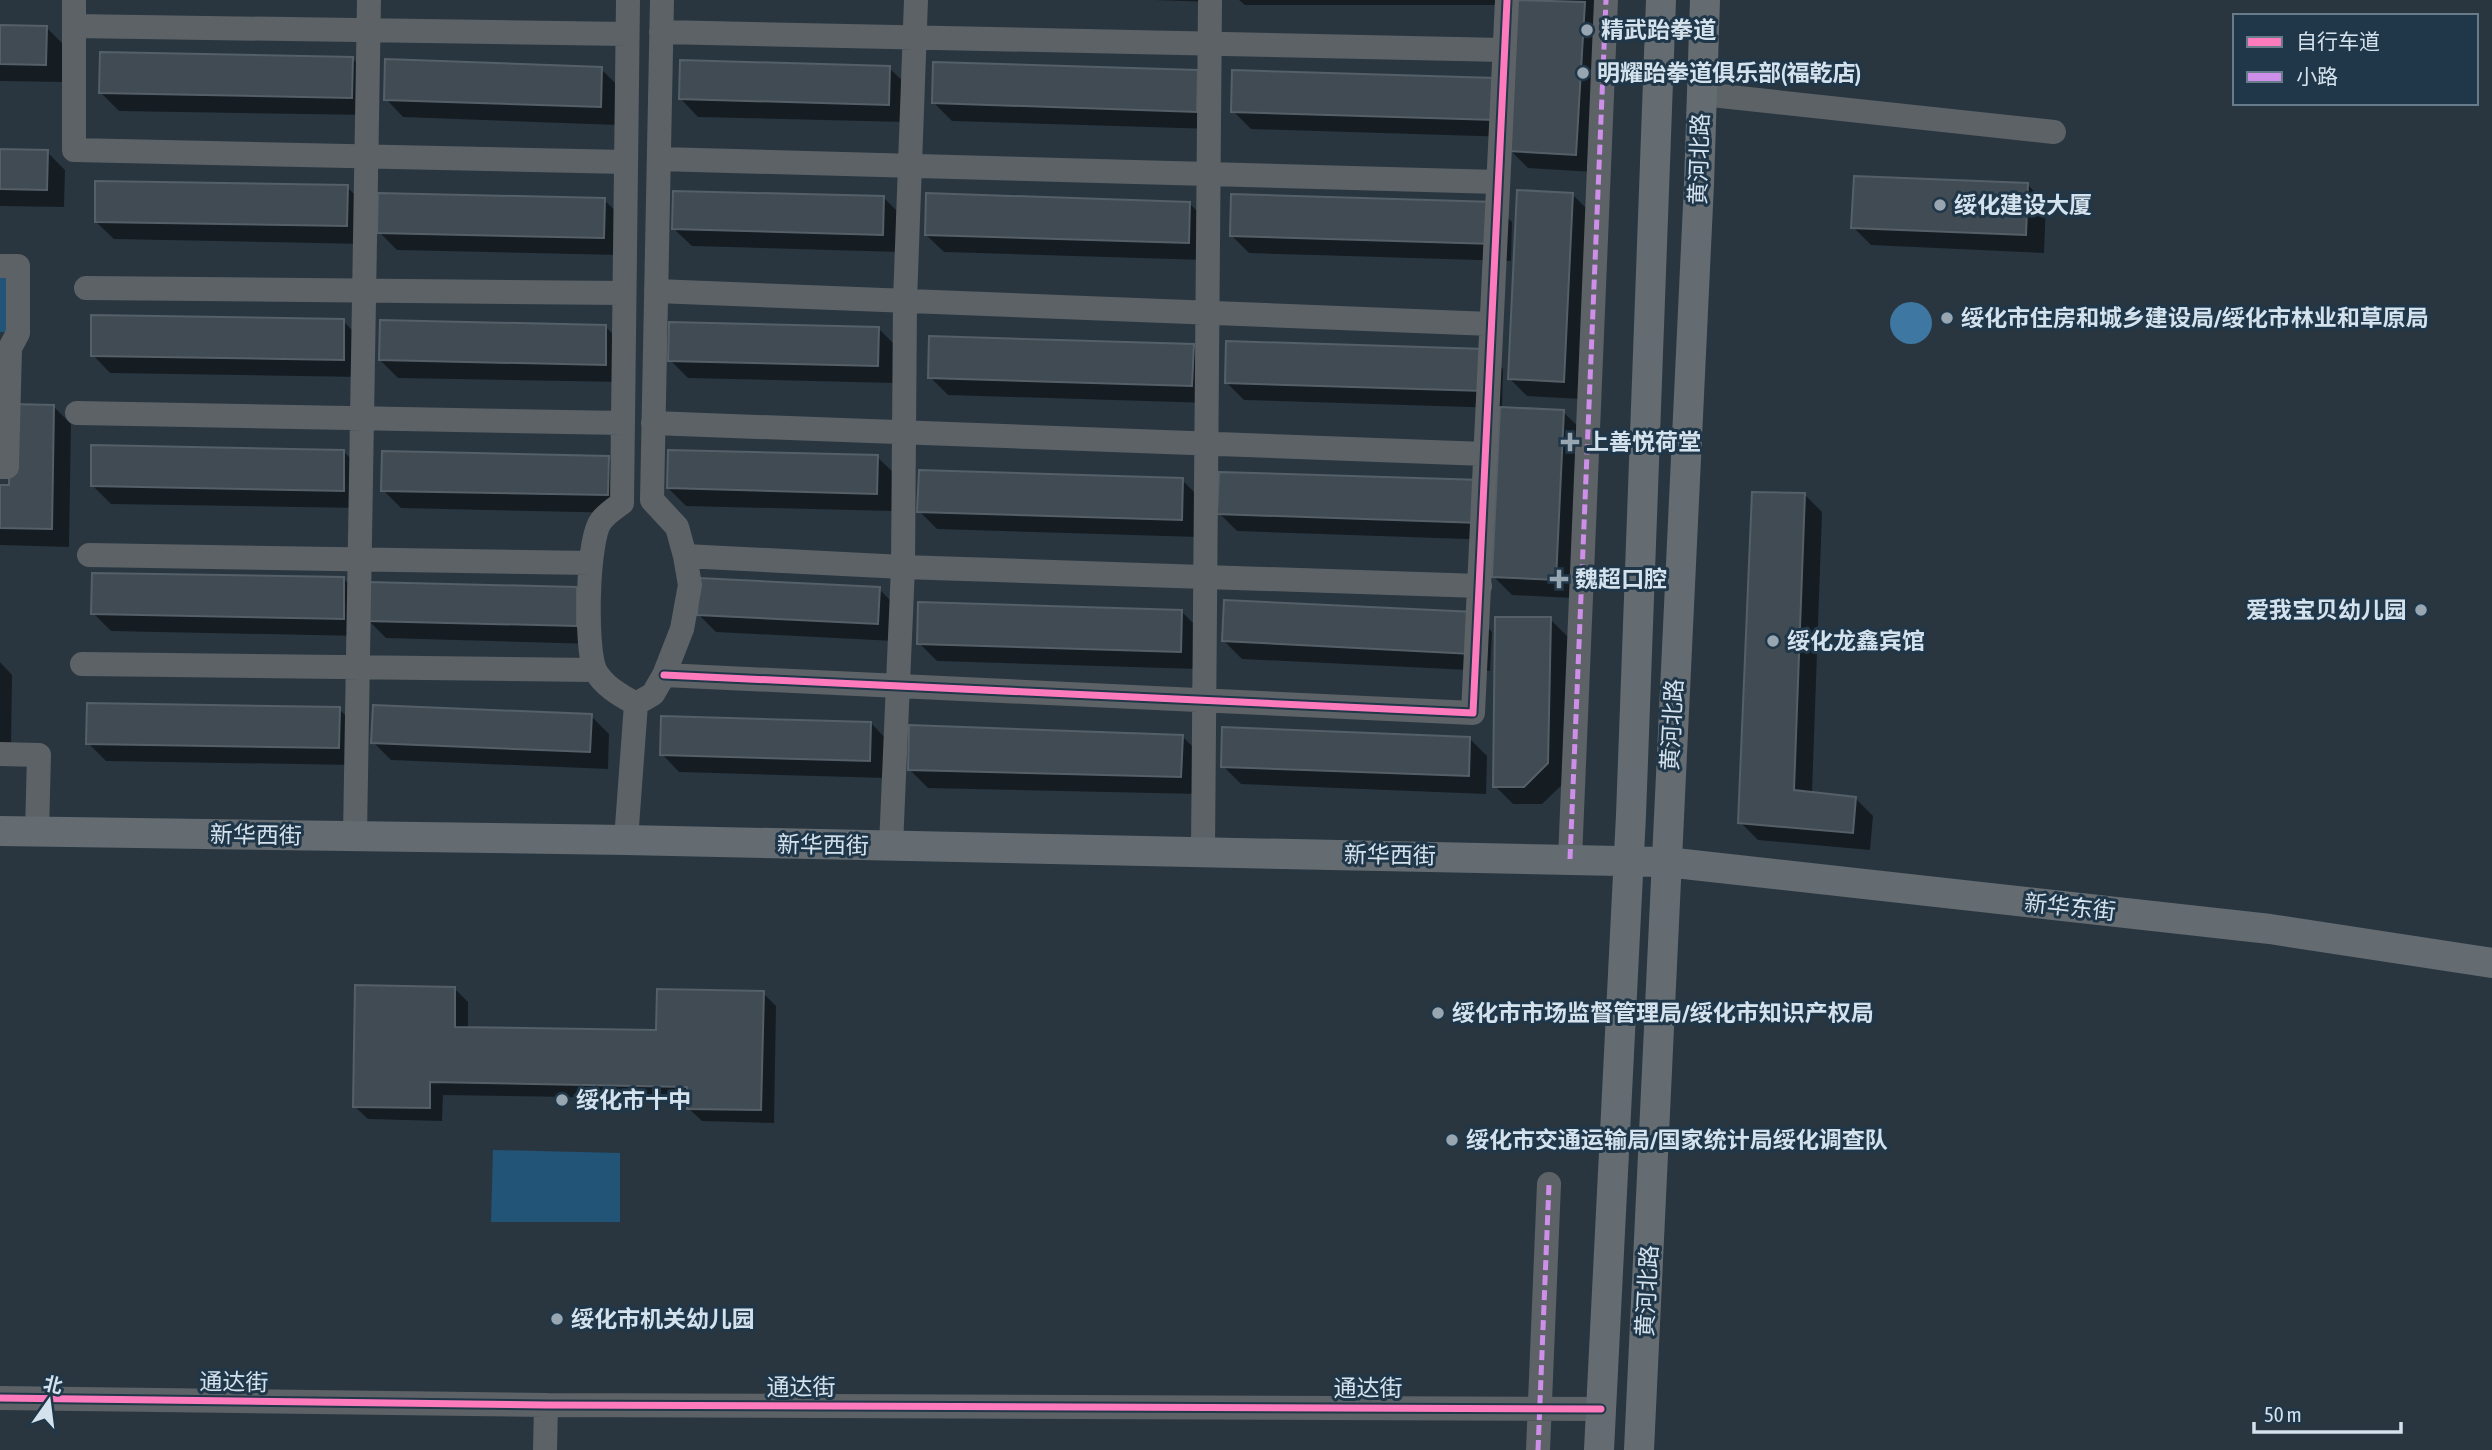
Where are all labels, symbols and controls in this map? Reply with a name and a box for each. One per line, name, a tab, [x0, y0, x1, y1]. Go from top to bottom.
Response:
legend	[2233, 14, 2478, 105]
place label: 精武跆拳道	[1601, 17, 1716, 43]
marker: 精武跆拳道	[1579, 22, 1595, 38]
text: 自行车道	[2296, 29, 2380, 53]
place label: 明耀跆拳道俱乐部(福乾店)	[1597, 60, 1861, 86]
text: 小路	[2296, 64, 2338, 88]
marker: 明耀跆拳道俱乐部(福乾店)	[1575, 65, 1591, 81]
street label: 黄河北路	[1684, 113, 1714, 205]
place label: 绥化建设大厦	[1954, 192, 2092, 218]
marker: 绥化建设大厦	[1932, 197, 1948, 213]
place label: 绥化市住房和城乡建设局/绥化市林业和草原局	[1961, 305, 2429, 331]
marker: 绥化市住房和城乡建设局/绥化市林业和草原局	[1939, 310, 1955, 326]
place label: 上善悦荷堂	[1586, 429, 1701, 455]
marker: 上善悦荷堂	[1560, 432, 1580, 452]
place label: 魏超口腔	[1575, 566, 1667, 592]
marker: 魏超口腔	[1549, 569, 1569, 589]
place label: 爱我宝贝幼儿园	[2246, 597, 2407, 623]
marker: 爱我宝贝幼儿园	[2413, 602, 2429, 618]
place label: 绥化龙鑫宾馆	[1787, 628, 1925, 654]
marker: 绥化龙鑫宾馆	[1765, 633, 1781, 649]
street label: 黄河北路	[1657, 678, 1687, 772]
street label: 新华西街	[210, 821, 302, 849]
street label: 新华西街	[777, 831, 869, 859]
street label: 新华西街	[1344, 841, 1436, 869]
street label: 新华东街	[2023, 889, 2117, 925]
place label: 绥化市市场监督管理局/绥化市知识产权局	[1452, 1000, 1874, 1026]
marker: 绥化市市场监督管理局/绥化市知识产权局	[1430, 1005, 1446, 1021]
place label: 绥化市十中	[576, 1087, 691, 1113]
marker: 绥化市十中	[554, 1092, 570, 1108]
place label: 绥化市交通运输局/国家统计局绥化调查队	[1466, 1127, 1888, 1153]
marker: 绥化市交通运输局/国家统计局绥化调查队	[1444, 1132, 1460, 1148]
street label: 黄河北路	[1632, 1244, 1662, 1338]
place label: 绥化市机关幼儿园	[571, 1306, 755, 1332]
marker: 绥化市机关幼儿园	[549, 1311, 565, 1327]
north arrow	[14, 1366, 84, 1436]
street label: 通达街	[199, 1368, 269, 1396]
text: 北	[41, 1372, 65, 1397]
street label: 通达街	[767, 1374, 836, 1400]
street label: 通达街	[1334, 1375, 1403, 1401]
scale bar	[2254, 1390, 2401, 1434]
text: 50 m	[2264, 1402, 2302, 1426]

